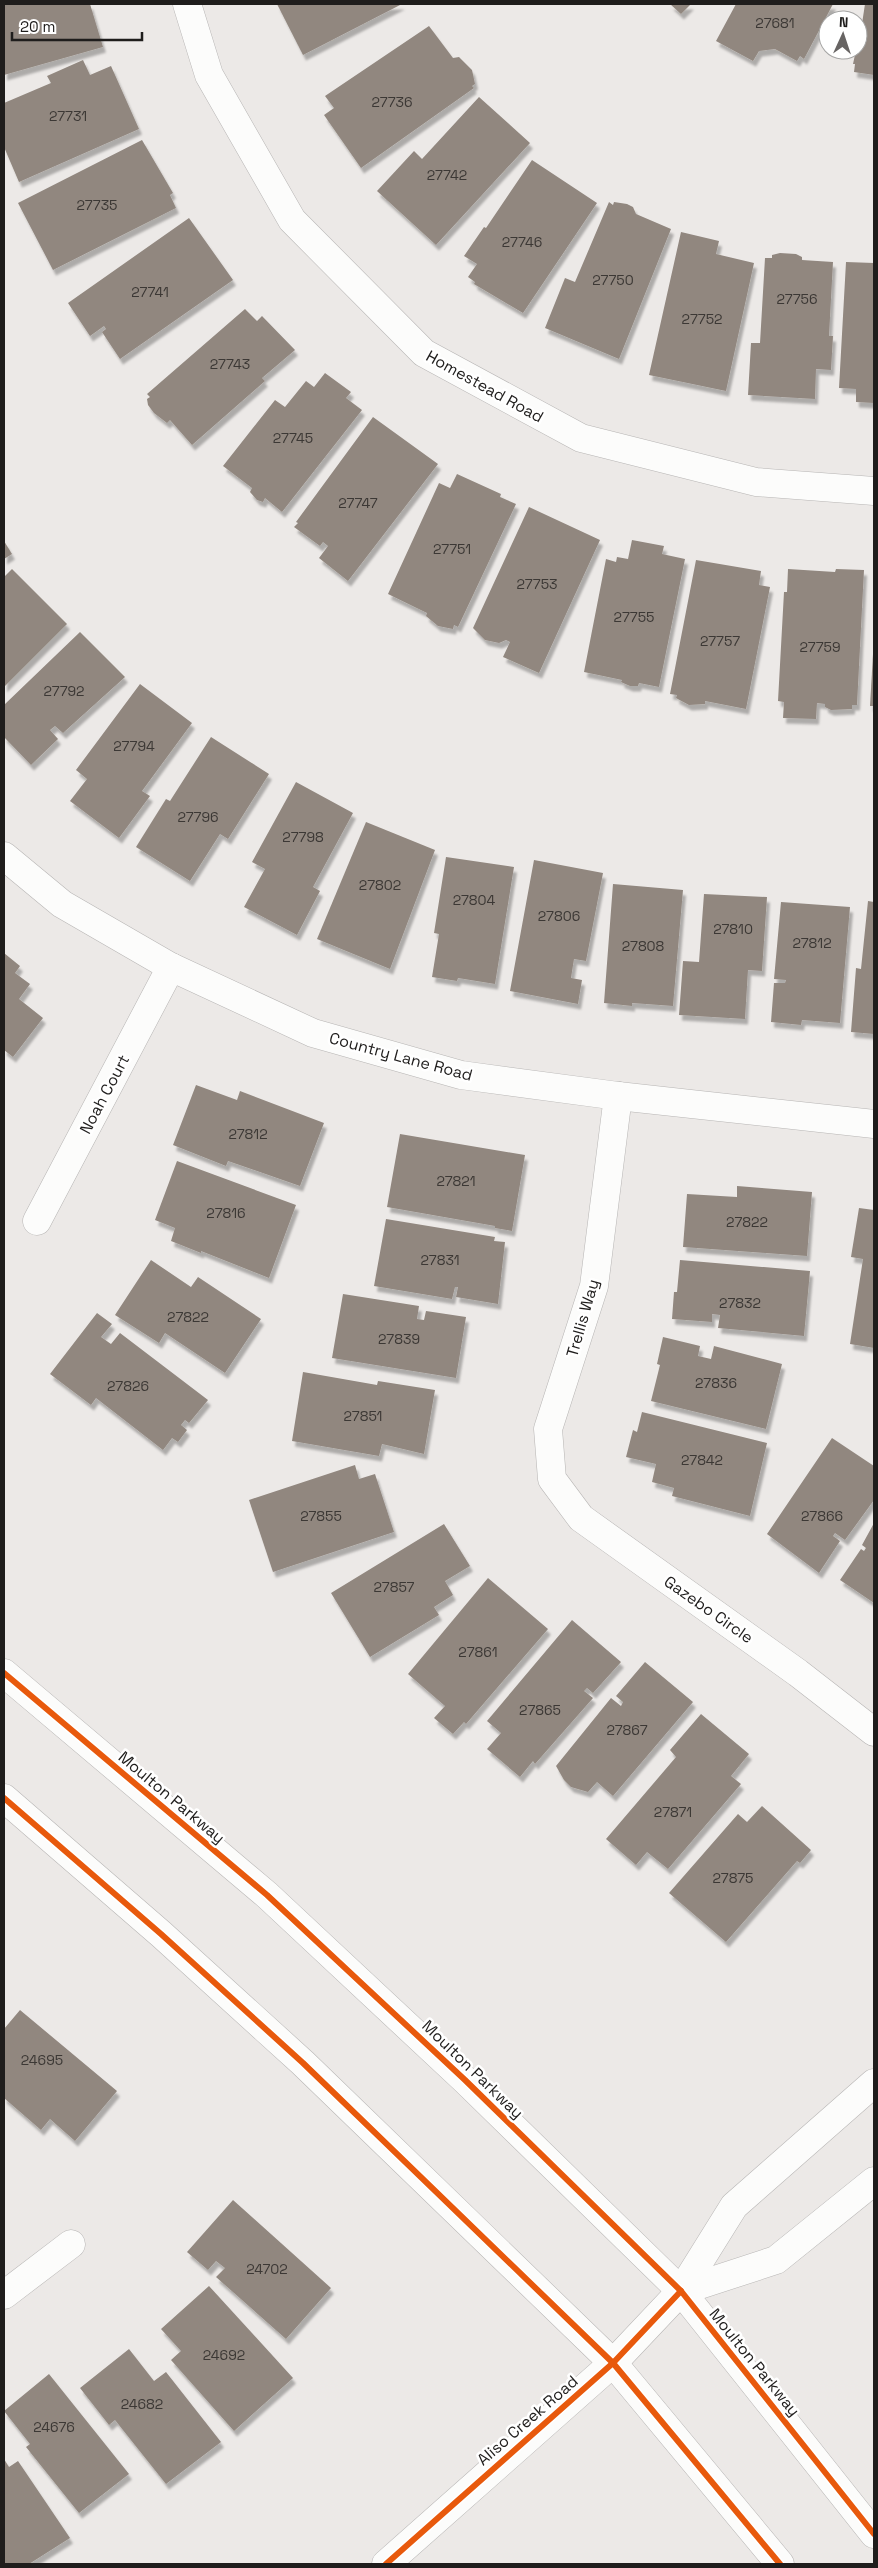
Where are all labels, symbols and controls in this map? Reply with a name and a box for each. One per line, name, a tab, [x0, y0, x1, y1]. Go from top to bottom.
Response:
scale bar	[12, 10, 142, 42]
north arrow	[818, 10, 868, 60]
text: N	[839, 13, 849, 31]
house number: 27681	[755, 14, 795, 32]
text: 20 m	[20, 17, 55, 36]
house number: 27736	[371, 93, 413, 111]
house number: 27731	[49, 107, 87, 125]
house number: 27742	[427, 166, 467, 184]
house number: 27735	[77, 196, 117, 214]
house number: 27746	[502, 233, 542, 251]
house number: 27750	[592, 271, 634, 289]
house number: 27741	[131, 283, 169, 301]
house number: 27756	[776, 290, 818, 308]
house number: 27752	[682, 310, 722, 328]
street label: Homestead Road	[422, 345, 547, 427]
house number: 27743	[210, 355, 250, 373]
house number: 27745	[273, 429, 313, 447]
house number: 27747	[338, 494, 378, 512]
house number: 27751	[433, 540, 471, 558]
house number: 27753	[517, 575, 557, 593]
house number: 27755	[614, 608, 654, 626]
house number: 27757	[700, 632, 740, 650]
house number: 27759	[799, 638, 841, 656]
house number: 27792	[43, 682, 85, 700]
house number: 27794	[113, 737, 155, 755]
house number: 27796	[177, 808, 219, 826]
house number: 27798	[282, 828, 324, 846]
house number: 27802	[359, 876, 401, 894]
house number: 27804	[453, 891, 496, 909]
house number: 27806	[538, 907, 580, 925]
house number: 27810	[713, 920, 753, 938]
house number: 27812	[792, 934, 832, 952]
house number: 27808	[622, 937, 665, 955]
street label: Country Lane Road	[327, 1027, 475, 1086]
street label: Noah Court	[75, 1051, 134, 1138]
house number: 27812	[228, 1125, 268, 1143]
house number: 27821	[436, 1172, 476, 1190]
house number: 27816	[206, 1204, 246, 1222]
house number: 27822	[726, 1213, 768, 1231]
house number: 27831	[420, 1251, 460, 1269]
street label: Trellis Way	[561, 1277, 604, 1360]
house number: 27832	[719, 1294, 761, 1312]
house number: 27822	[167, 1308, 209, 1326]
house number: 27839	[378, 1330, 420, 1348]
house number: 27836	[695, 1374, 737, 1392]
house number: 27826	[107, 1377, 149, 1395]
house number: 27851	[344, 1407, 382, 1425]
house number: 27842	[681, 1451, 723, 1469]
house number: 27855	[300, 1507, 342, 1525]
house number: 27866	[801, 1507, 843, 1525]
street label: Gazebo Circle	[660, 1571, 758, 1648]
house number: 27857	[373, 1578, 415, 1596]
house number: 27861	[458, 1643, 498, 1661]
house number: 27865	[519, 1701, 561, 1719]
house number: 27867	[606, 1721, 648, 1739]
street label: Moulton Parkway	[114, 1747, 229, 1848]
house number: 27871	[654, 1803, 692, 1821]
house number: 27875	[712, 1869, 754, 1887]
street label: Moulton Parkway	[417, 2016, 528, 2123]
house number: 24695	[21, 2051, 63, 2069]
house number: 24702	[246, 2260, 288, 2278]
street label: Moulton Parkway	[705, 2304, 805, 2421]
house number: 24692	[203, 2346, 245, 2364]
street label: Aliso Creek Road	[472, 2371, 582, 2470]
house number: 24682	[121, 2395, 163, 2413]
house number: 24676	[33, 2418, 75, 2436]

